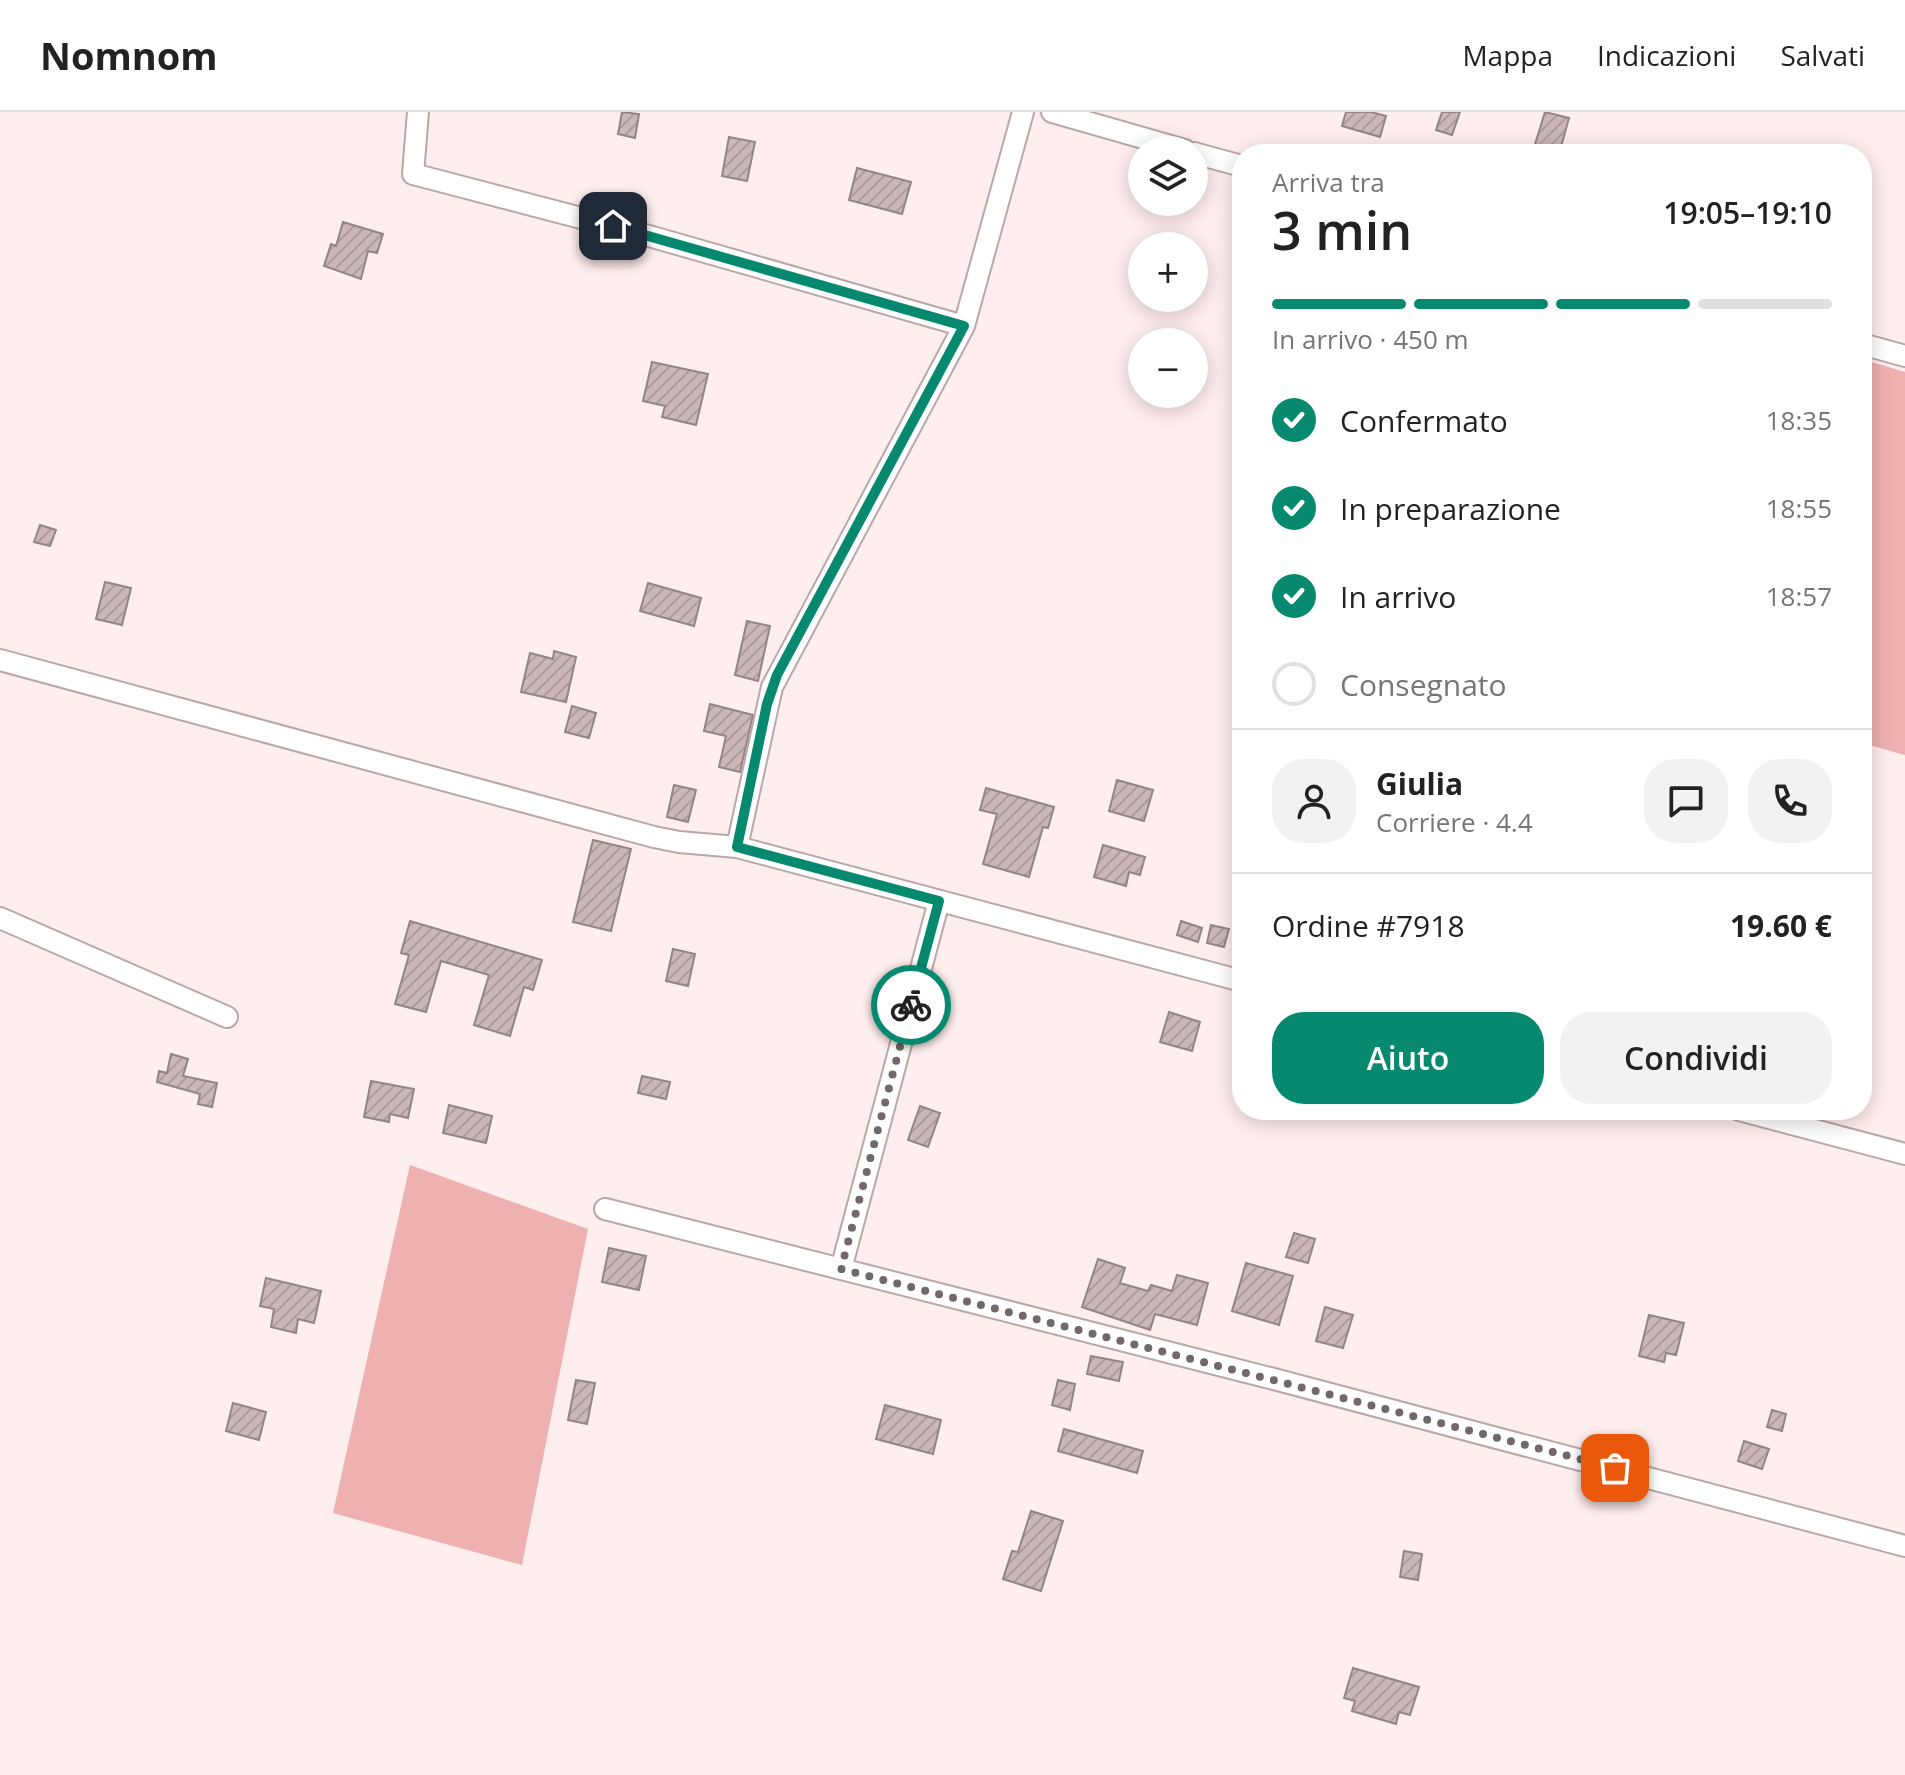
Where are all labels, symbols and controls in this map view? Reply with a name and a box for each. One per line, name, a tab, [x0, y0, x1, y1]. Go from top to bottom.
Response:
text: Nomnom	[40, 29, 218, 81]
text: Mappa	[1462, 36, 1553, 74]
text: Indicazioni	[1597, 36, 1736, 74]
text: Salvati	[1780, 36, 1865, 74]
map controls	[1128, 136, 1208, 408]
button: layers	[1128, 136, 1208, 216]
text: Arriva tra	[1272, 164, 1385, 200]
pin	[579, 192, 647, 260]
text: 19:05–19:10	[1663, 192, 1832, 233]
text: 3 min	[1272, 194, 1412, 265]
icon: home	[591, 204, 635, 248]
button: +	[1128, 232, 1208, 312]
text: In arrivo · 450 m	[1272, 321, 1469, 357]
button: −	[1128, 328, 1208, 408]
icon: check	[1272, 398, 1316, 442]
text: Confermato	[1340, 400, 1508, 441]
text: 18:35	[1766, 402, 1832, 438]
icon: check	[1272, 486, 1316, 530]
text: In preparazione	[1340, 488, 1561, 529]
text: 18:55	[1766, 490, 1832, 526]
icon: check	[1272, 574, 1316, 618]
text: In arrivo	[1340, 576, 1456, 617]
text: 18:57	[1766, 578, 1832, 614]
text: Consegnato	[1340, 664, 1507, 705]
button: person	[1272, 759, 1356, 843]
button: chat	[1644, 759, 1728, 843]
button: phone	[1748, 759, 1832, 843]
text: Giulia	[1376, 763, 1463, 804]
text: Corriere · 4.4	[1376, 804, 1533, 840]
text: Ordine #7918	[1272, 905, 1465, 946]
text: 19.60 €	[1730, 905, 1832, 946]
courier	[871, 965, 951, 1045]
icon: bike	[889, 983, 933, 1027]
button: Aiuto	[1272, 1012, 1544, 1104]
button: Condividi	[1560, 1012, 1832, 1104]
pin	[1581, 1434, 1649, 1502]
icon: bag	[1593, 1446, 1637, 1490]

